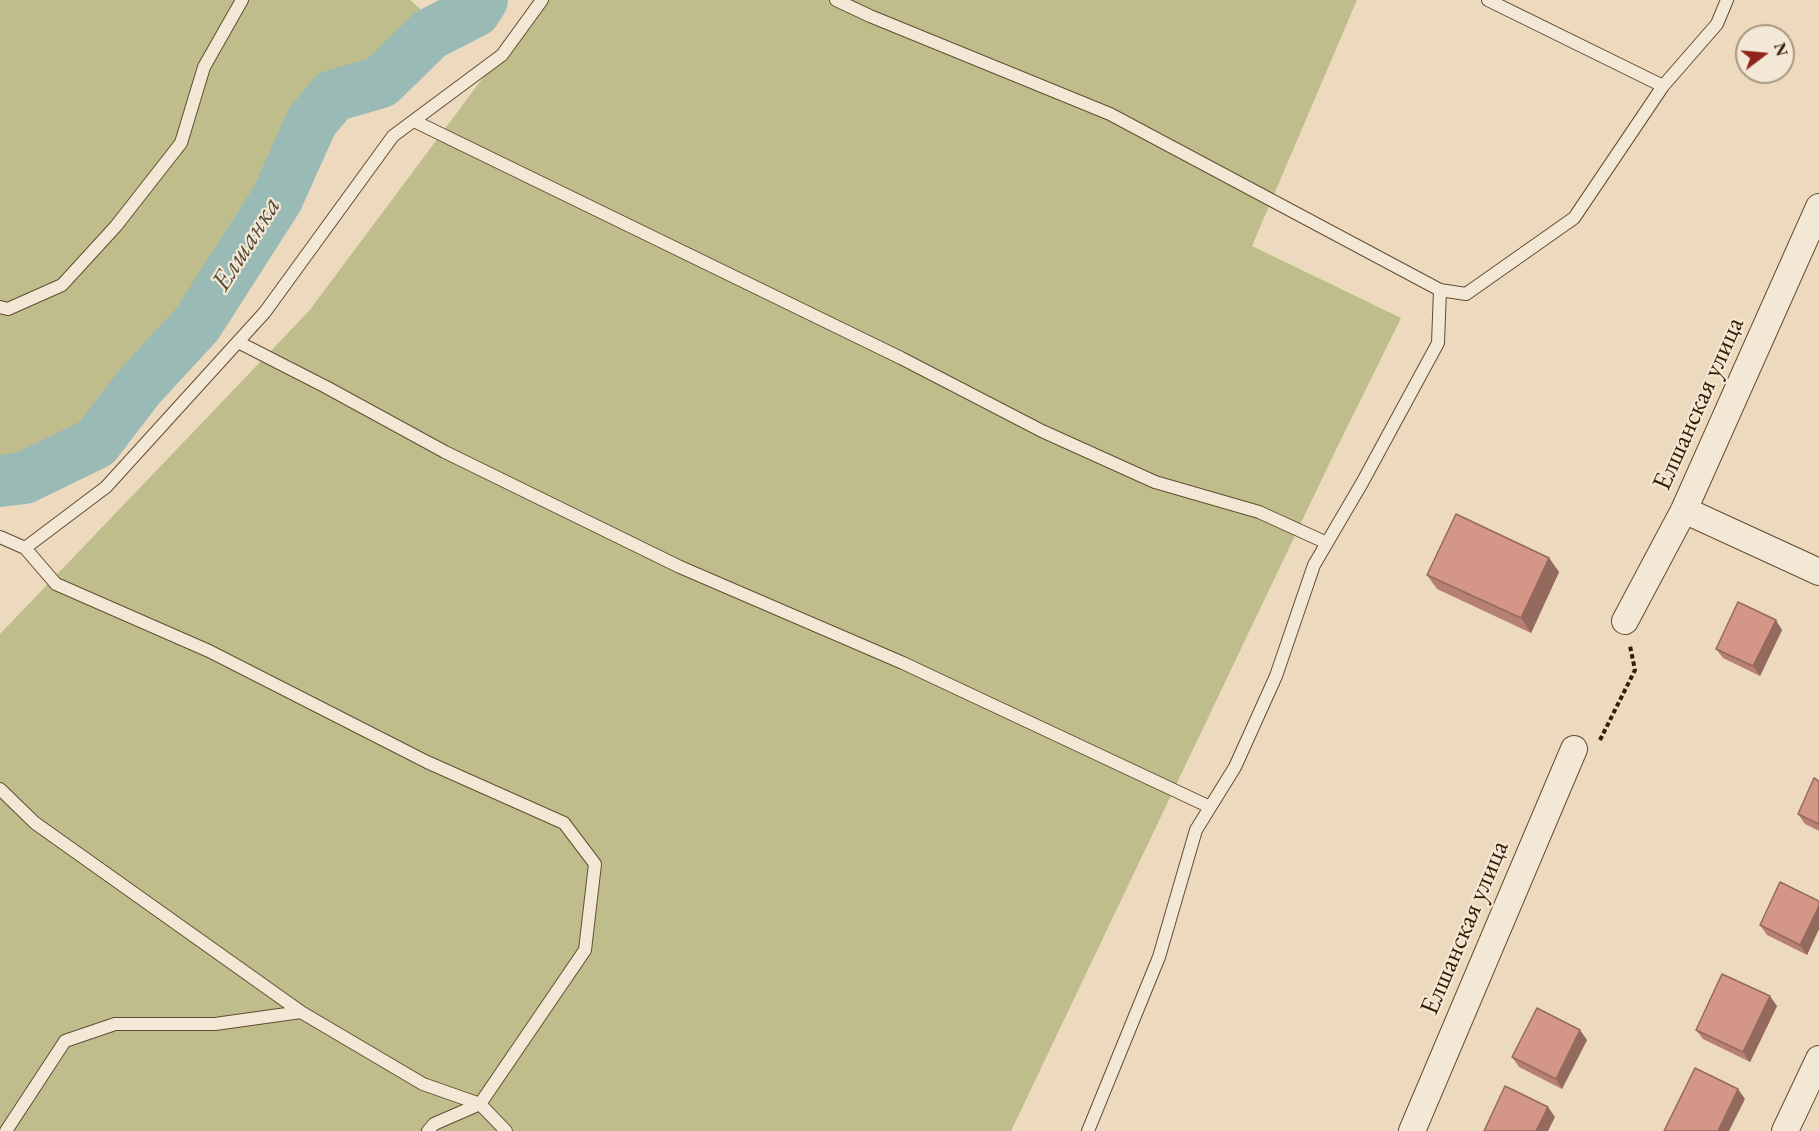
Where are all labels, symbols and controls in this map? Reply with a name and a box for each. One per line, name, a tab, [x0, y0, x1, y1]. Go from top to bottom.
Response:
north arrow	[1735, 24, 1795, 84]
text: N	[1769, 40, 1793, 59]
water label: Елшанка	[205, 191, 289, 297]
street label: Елшанская улица	[1646, 312, 1752, 496]
street label: Елшанская улица	[1414, 836, 1516, 1020]

